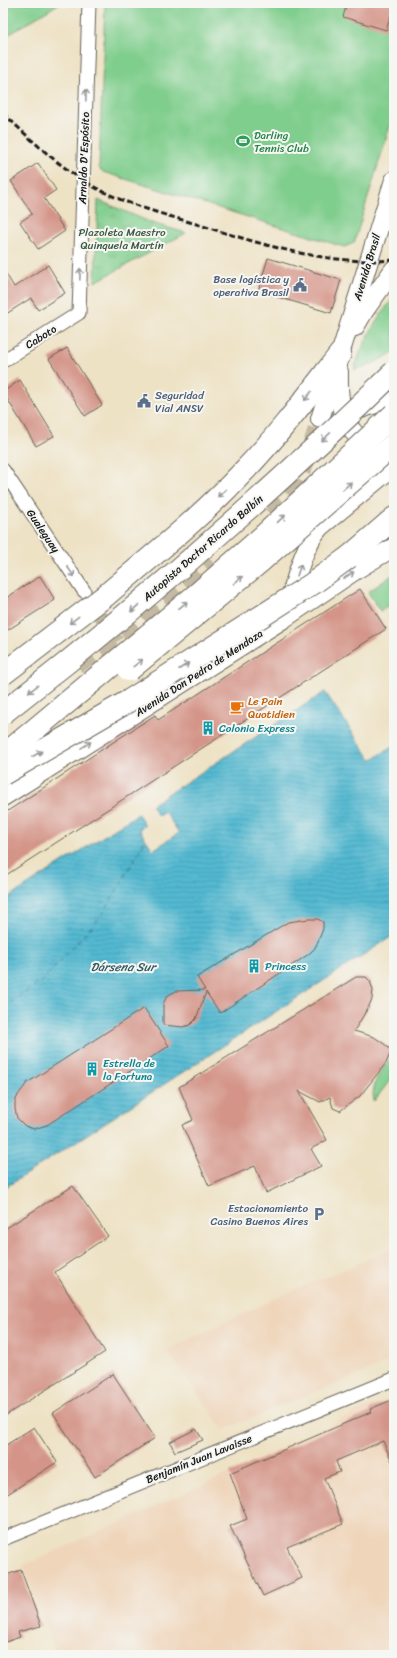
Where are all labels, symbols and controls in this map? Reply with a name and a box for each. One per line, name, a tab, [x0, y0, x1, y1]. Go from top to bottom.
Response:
one-way arrow	[82, 89, 90, 102]
street label: Arnaldo D'Espósito	[73, 111, 95, 205]
place label: Darling Tennis Club	[254, 126, 309, 158]
sports icon: Darling Tennis Club	[235, 133, 251, 149]
park label: Plazoleta Maestro Quinquela Martín	[78, 223, 166, 255]
street label: Avenida Brasil	[347, 230, 386, 304]
one-way arrow	[76, 268, 84, 281]
place label: Base logística y operativa Brasil	[213, 270, 290, 302]
public building icon: Base logística y operativa Brasil	[292, 277, 308, 293]
street label: Caboto	[21, 320, 61, 354]
place label: Seguridad Vial ANSV	[155, 386, 205, 418]
one-way arrow	[303, 390, 312, 401]
public building icon: Seguridad Vial ANSV	[136, 393, 152, 409]
one-way arrow	[320, 433, 331, 442]
one-way arrow	[342, 481, 352, 491]
one-way arrow	[217, 488, 227, 498]
street label: Autopista Doctor Ricardo Balbín	[138, 490, 268, 607]
street label: Gualeguay	[21, 505, 65, 557]
one-way arrow	[276, 515, 286, 524]
one-way arrow	[296, 564, 304, 576]
one-way arrow	[67, 567, 75, 578]
one-way arrow	[343, 571, 354, 579]
one-way arrow	[233, 576, 244, 585]
one-way arrow	[178, 601, 189, 610]
one-way arrow	[129, 603, 140, 612]
one-way arrow	[68, 616, 79, 624]
street label: Avenida Don Pedro de Mendoza	[130, 624, 267, 722]
one-way arrow	[132, 658, 143, 667]
one-way arrow	[178, 662, 189, 670]
one-way arrow	[28, 685, 39, 694]
place label: Le Pain Quotidien	[248, 692, 295, 724]
cafe icon: Le Pain Quotidien	[229, 699, 245, 715]
place label: Colonia Express	[219, 719, 296, 738]
building icon: Colonia Express	[200, 720, 216, 736]
one-way arrow	[80, 741, 91, 749]
one-way arrow	[31, 750, 43, 758]
water label: Dársena Sur	[91, 956, 157, 978]
place label: Princess	[265, 957, 307, 976]
building icon: Princess	[246, 958, 262, 974]
place label: Estrella de la Fortuna	[103, 1054, 156, 1086]
building icon: Estrella de la Fortuna	[84, 1061, 100, 1077]
place label: Estacionamiento Casino Buenos Aires	[211, 1199, 308, 1231]
parking icon: Estacionamiento Casino Buenos Aires	[311, 1206, 327, 1222]
street label: Benjamín Juan Lavaisse	[143, 1429, 255, 1489]

